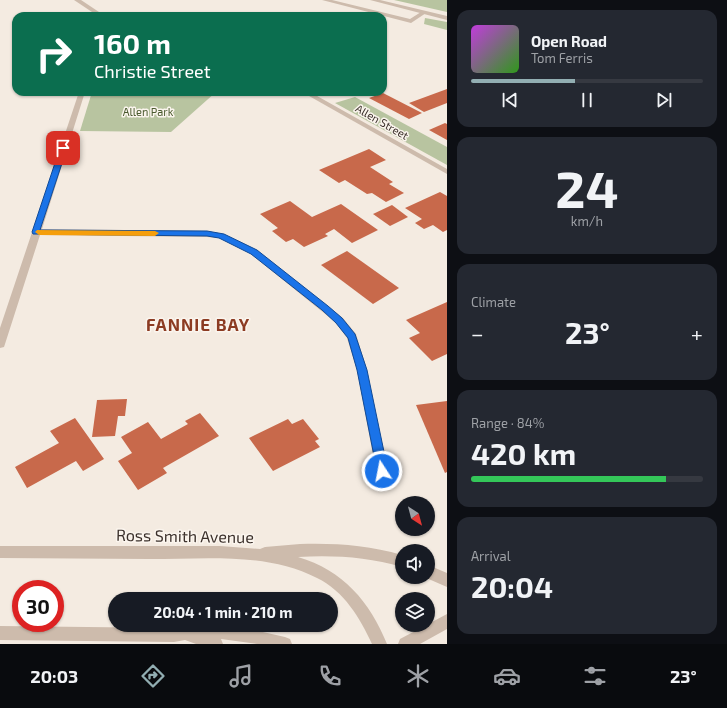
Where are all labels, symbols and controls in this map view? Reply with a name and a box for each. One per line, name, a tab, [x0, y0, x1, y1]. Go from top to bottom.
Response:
text: 160 m	[94, 26, 171, 60]
icon: right	[28, 28, 80, 80]
text: Open Road	[531, 32, 607, 50]
text: Tom Ferris	[531, 50, 593, 66]
text: Christie Street	[94, 60, 211, 82]
icon: previous	[499, 89, 521, 111]
icon: pause	[576, 89, 598, 111]
icon: next	[653, 89, 675, 111]
street label: Allen Street	[354, 101, 411, 142]
park label: Allen Park	[123, 105, 174, 118]
pin	[46, 131, 80, 165]
icon: arrive	[52, 137, 74, 159]
text: 24	[555, 156, 619, 218]
text: km/h	[571, 213, 603, 229]
text: Climate	[471, 294, 516, 310]
district label: FANNIE BAY	[146, 314, 250, 334]
text: 23°	[565, 314, 610, 350]
text: −	[471, 320, 484, 346]
text: +	[691, 320, 703, 346]
text: Range · 84%	[471, 415, 544, 431]
text: 420 km	[471, 435, 576, 471]
position arrow	[361, 450, 403, 492]
north arrow	[395, 496, 435, 536]
map controls	[395, 496, 435, 632]
street label: Ross Smith Avenue	[116, 525, 254, 546]
button: sound	[395, 544, 435, 584]
text: Arrival	[471, 548, 511, 564]
text: 20:04	[471, 568, 553, 604]
speed limit sign: 30	[12, 580, 64, 632]
button: layers	[395, 592, 435, 632]
text: 20:04 · 1 min · 210 m	[154, 603, 292, 621]
icon: directions	[139, 662, 167, 690]
icon: music	[227, 662, 255, 690]
icon: phone	[316, 662, 344, 690]
icon: climate	[404, 662, 432, 690]
icon: car	[493, 662, 521, 690]
icon: filters	[581, 662, 609, 690]
text: 20:03	[30, 665, 78, 687]
text: 23°	[670, 665, 697, 687]

